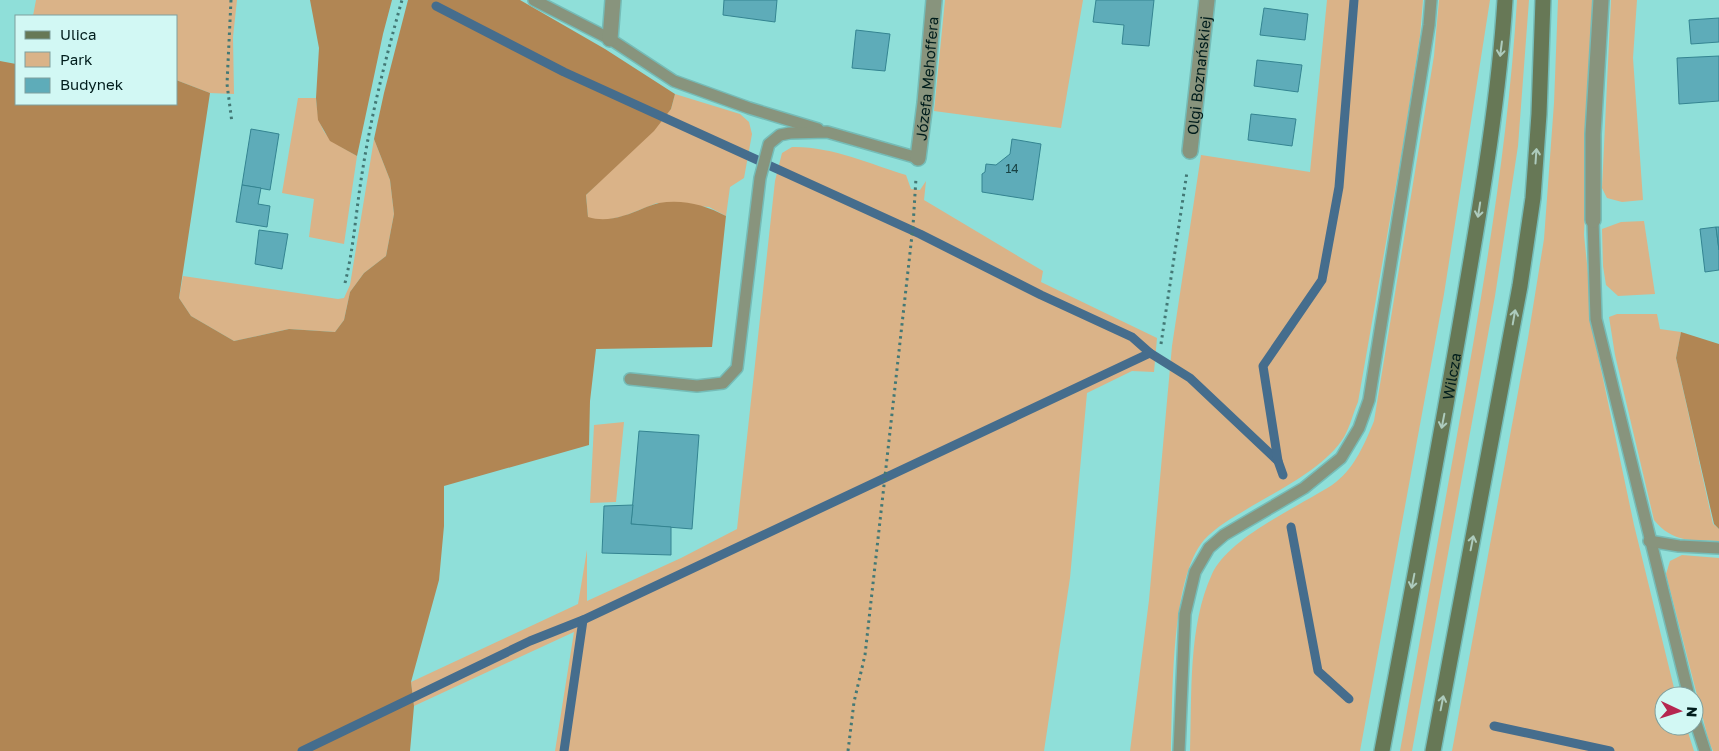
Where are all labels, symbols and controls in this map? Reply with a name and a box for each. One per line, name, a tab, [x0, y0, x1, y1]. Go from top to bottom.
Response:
legend	[15, 15, 178, 105]
street label: Olgi Boznańskiej	[1183, 15, 1214, 136]
street label: Józefa Mehoffera	[911, 16, 942, 142]
text: Ulica	[60, 25, 96, 43]
one-way arrow	[1496, 40, 1506, 56]
text: Park	[60, 50, 93, 68]
text: Budynek	[60, 75, 124, 93]
one-way arrow	[1531, 149, 1540, 165]
house number: 14	[1005, 161, 1019, 176]
one-way arrow	[1474, 201, 1484, 217]
one-way arrow	[1510, 310, 1519, 326]
street label: Wilcza	[1438, 351, 1464, 401]
one-way arrow	[1438, 413, 1447, 429]
one-way arrow	[1468, 536, 1477, 552]
one-way arrow	[1408, 573, 1418, 589]
north arrow	[1654, 686, 1704, 736]
one-way arrow	[1438, 695, 1448, 711]
text: N	[1684, 706, 1701, 718]

